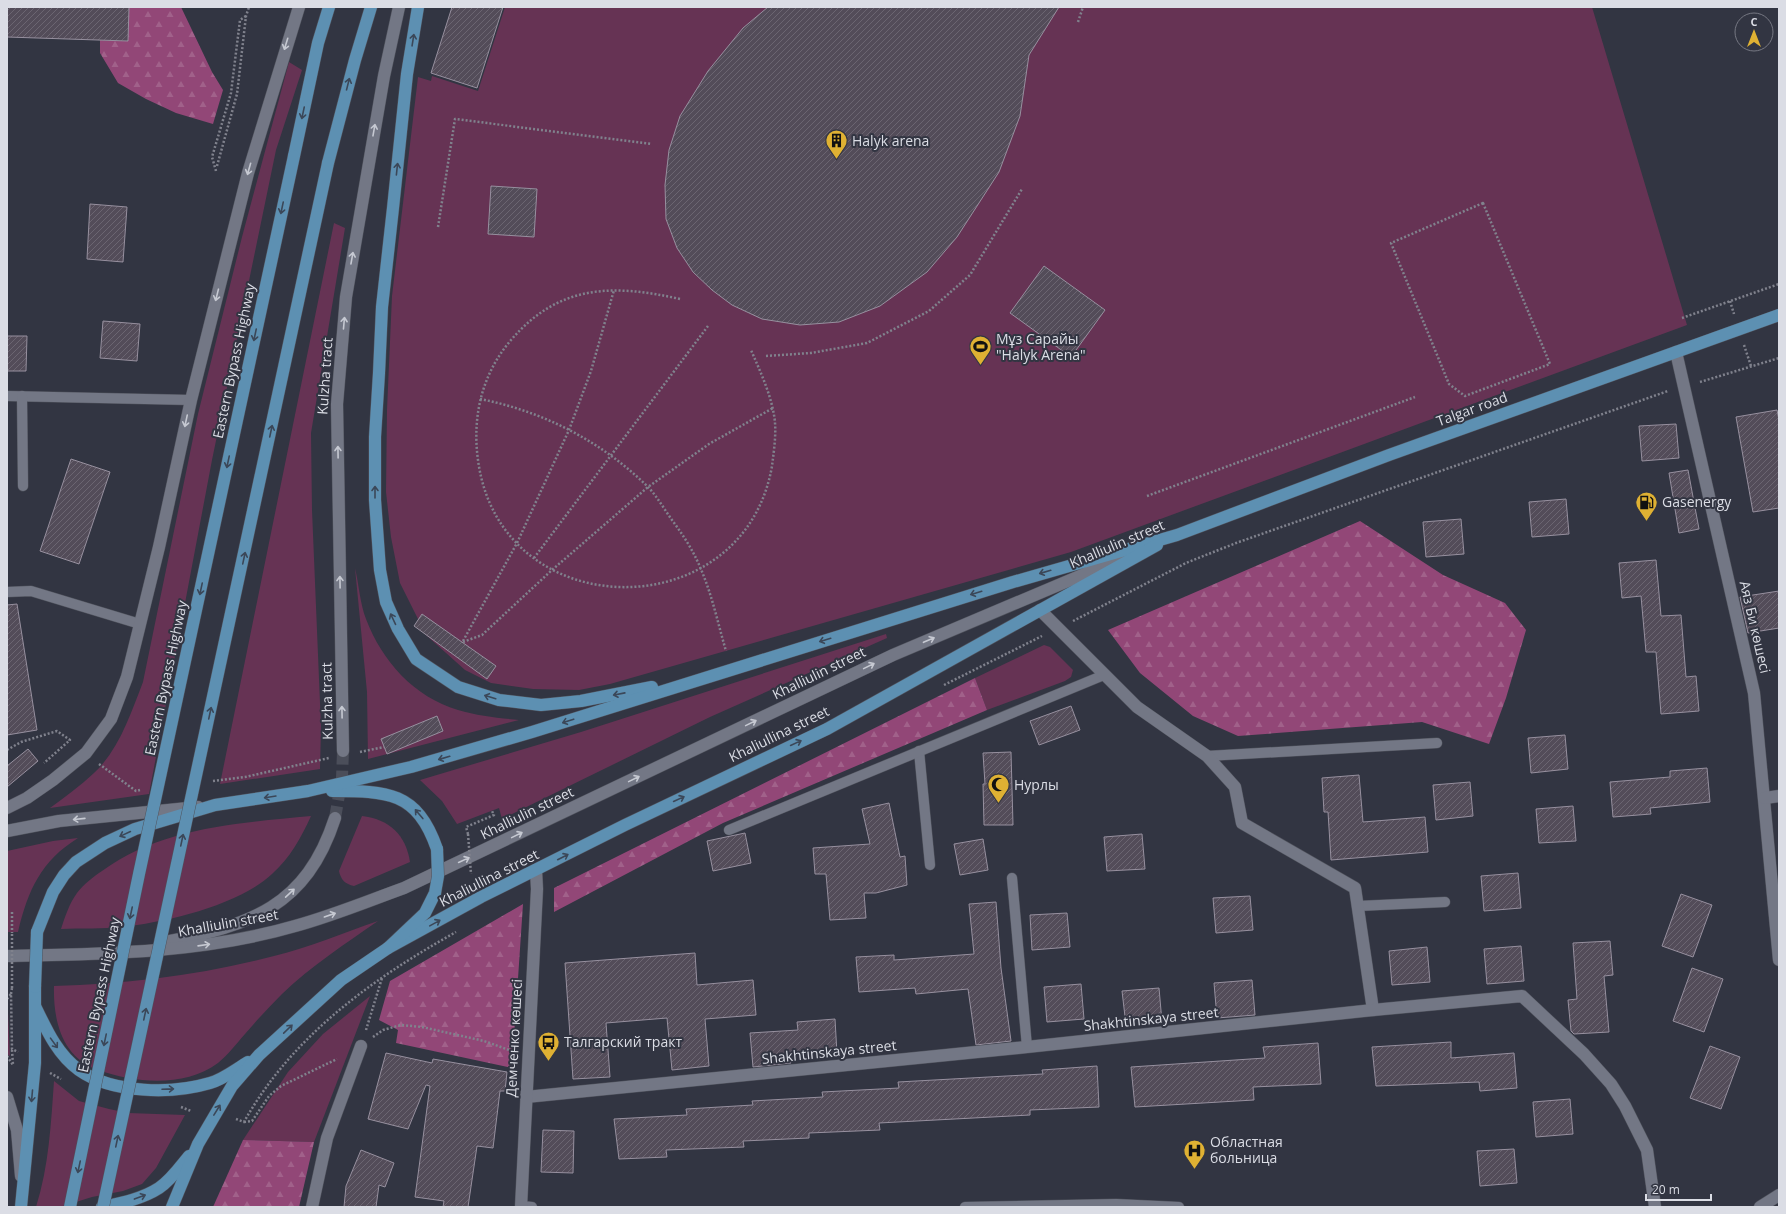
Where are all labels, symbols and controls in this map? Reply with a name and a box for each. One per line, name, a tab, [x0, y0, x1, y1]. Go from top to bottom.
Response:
north arrow	[1734, 12, 1774, 52]
text: С	[1750, 14, 1758, 29]
one-way arrow	[409, 34, 417, 47]
one-way arrow	[282, 37, 289, 50]
one-way arrow	[345, 78, 353, 91]
one-way arrow	[299, 106, 307, 119]
one-way arrow	[371, 124, 379, 137]
building icon: Halyk arena	[823, 128, 849, 161]
place label: Halyk arena	[852, 131, 929, 150]
one-way arrow	[245, 162, 253, 175]
one-way arrow	[393, 163, 401, 176]
one-way arrow	[278, 201, 286, 214]
one-way arrow	[349, 252, 357, 265]
street label: Eastern Bypass Highway	[208, 281, 259, 440]
one-way arrow	[213, 288, 221, 301]
one-way arrow	[340, 317, 347, 330]
one-way arrow	[251, 328, 259, 341]
place label: Мұз Сарайы "Halyk Arena"	[996, 329, 1086, 364]
sports icon: Мұз Сарайы "Halyk Arena"	[967, 334, 993, 367]
street label: Kulzha tract	[312, 337, 337, 415]
street label: Talgar road	[1434, 387, 1510, 430]
one-way arrow	[182, 414, 190, 427]
one-way arrow	[268, 425, 276, 438]
one-way arrow	[334, 446, 342, 459]
one-way arrow	[223, 455, 231, 468]
one-way arrow	[371, 486, 379, 499]
fuel station icon: Gasenergy	[1634, 489, 1660, 522]
place label: Gasenergy	[1662, 492, 1732, 511]
street label: Khalliulin street	[1066, 515, 1167, 572]
one-way arrow	[240, 552, 248, 565]
one-way arrow	[1039, 569, 1052, 576]
one-way arrow	[336, 576, 344, 589]
street label: Аяз Би көшесі	[1736, 579, 1775, 675]
one-way arrow	[196, 582, 204, 595]
one-way arrow	[970, 590, 983, 597]
street label: Eastern Bypass Highway	[140, 598, 191, 757]
one-way arrow	[389, 614, 397, 626]
one-way arrow	[922, 635, 934, 643]
one-way arrow	[819, 637, 832, 644]
street label: Khalliulin street	[769, 642, 869, 703]
street label: Kulzha tract	[316, 662, 337, 740]
one-way arrow	[862, 662, 874, 669]
one-way arrow	[613, 690, 626, 698]
one-way arrow	[484, 693, 497, 700]
street label: Khaliullina street	[725, 701, 832, 766]
one-way arrow	[206, 706, 214, 719]
one-way arrow	[338, 706, 346, 719]
one-way arrow	[562, 718, 575, 725]
one-way arrow	[745, 719, 757, 726]
one-way arrow	[790, 739, 802, 746]
one-way arrow	[437, 755, 450, 762]
mosque icon: Нурлы	[985, 772, 1011, 805]
one-way arrow	[628, 775, 640, 782]
place label: Нурлы	[1014, 775, 1059, 794]
street label: Khalliulin street	[477, 782, 577, 843]
one-way arrow	[264, 793, 277, 801]
one-way arrow	[673, 795, 685, 802]
one-way arrow	[415, 809, 423, 820]
one-way arrow	[73, 815, 86, 823]
one-way arrow	[119, 830, 131, 838]
one-way arrow	[510, 831, 522, 838]
one-way arrow	[178, 833, 186, 846]
street label: Khaliullina street	[436, 844, 542, 911]
one-way arrow	[556, 853, 568, 860]
one-way arrow	[458, 856, 470, 863]
one-way arrow	[285, 888, 295, 898]
street label: Khalliulin street	[176, 904, 280, 941]
one-way arrow	[127, 906, 135, 919]
one-way arrow	[323, 910, 335, 918]
street label: Eastern Bypass Highway	[73, 915, 124, 1074]
one-way arrow	[429, 919, 441, 926]
one-way arrow	[197, 941, 210, 949]
street label: Демченко көшесі	[501, 978, 526, 1098]
street label: Shakhtinskaya street	[1083, 1002, 1219, 1035]
one-way arrow	[141, 1008, 149, 1021]
one-way arrow	[283, 1025, 293, 1034]
bus stop icon: Талгарский тракт	[535, 1029, 561, 1062]
place label: Талгарский тракт	[564, 1032, 682, 1051]
one-way arrow	[101, 1033, 109, 1046]
street label: Shakhtinskaya street	[761, 1035, 897, 1068]
one-way arrow	[50, 1037, 58, 1048]
one-way arrow	[161, 1086, 174, 1093]
one-way arrow	[28, 1089, 35, 1102]
one-way arrow	[213, 1105, 221, 1116]
place label: Областная больница	[1210, 1132, 1283, 1167]
one-way arrow	[114, 1135, 122, 1148]
hospital icon: Областная больница	[1182, 1137, 1208, 1170]
one-way arrow	[74, 1160, 82, 1173]
scale bar	[1646, 1176, 1711, 1202]
text: 20 m	[1652, 1181, 1680, 1198]
one-way arrow	[133, 1193, 146, 1200]

